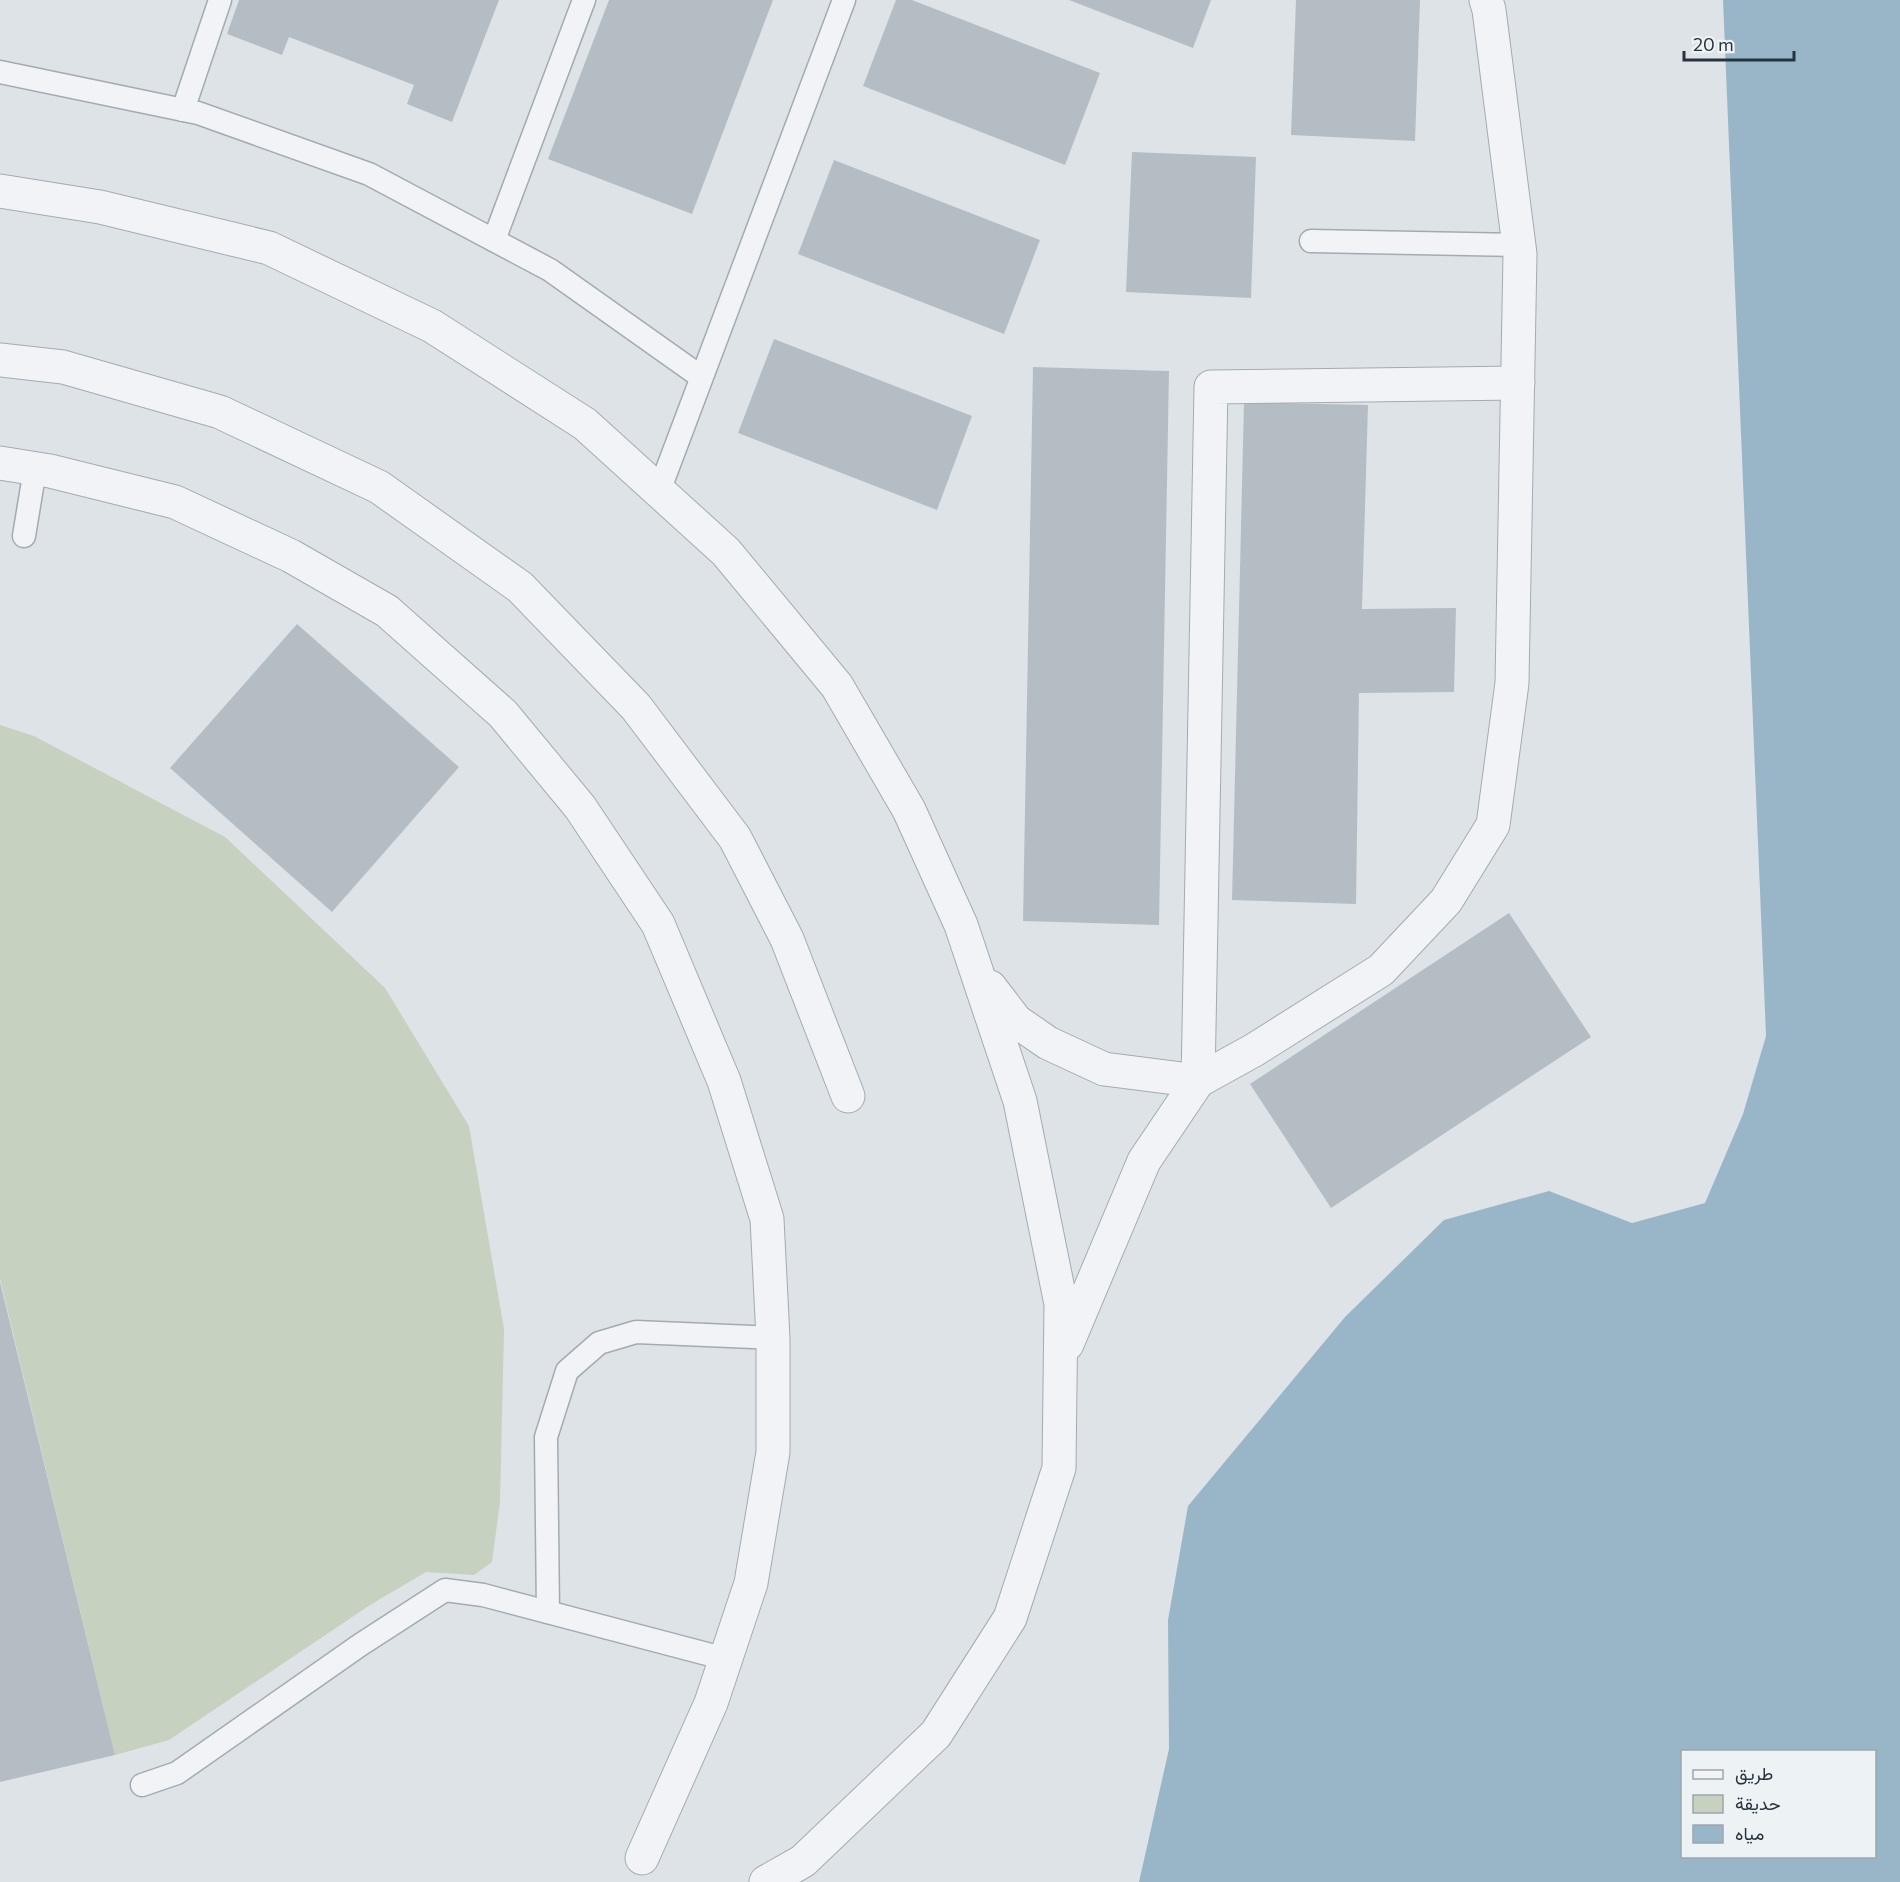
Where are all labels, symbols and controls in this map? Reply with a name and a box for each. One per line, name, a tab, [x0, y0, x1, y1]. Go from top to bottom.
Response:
scale bar	[1684, 24, 1794, 62]
text: 20 m	[1693, 33, 1734, 55]
legend	[1681, 1750, 1876, 1858]
text: طريق	[1735, 1762, 1773, 1785]
text: حديقة	[1735, 1792, 1781, 1814]
text: مياه	[1735, 1822, 1764, 1844]

